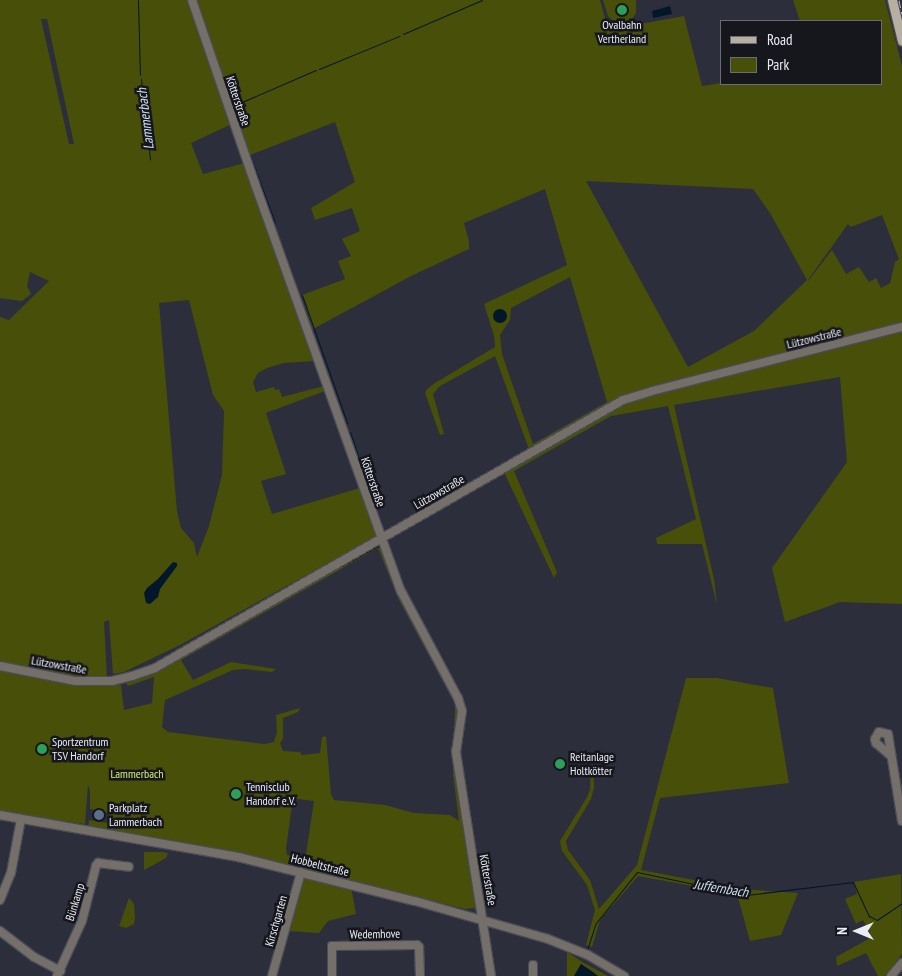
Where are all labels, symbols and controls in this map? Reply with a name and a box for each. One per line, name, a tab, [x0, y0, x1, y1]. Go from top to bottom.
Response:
marker: Ovalbahn Vertherland	[616, 4, 628, 16]
place label: Ovalbahn Vertherland	[598, 18, 646, 46]
legend	[720, 20, 882, 85]
text: Road	[767, 30, 793, 49]
text: Park	[767, 55, 789, 74]
street label: Kötterstraße	[223, 74, 253, 128]
water label: Lammerbach	[133, 87, 157, 151]
street label: Lützowstraße	[785, 324, 843, 352]
street label: Kötterstraße	[358, 455, 388, 509]
street label: Lützowstraße	[411, 472, 467, 512]
street label: Lützowstraße	[30, 653, 88, 677]
place label: Sportzentrum TSV Handorf	[52, 735, 108, 763]
marker: Sportzentrum TSV Handorf	[36, 743, 48, 755]
place label: Reitanlage Holtkötter	[570, 750, 614, 778]
marker: Reitanlage Holtkötter	[554, 758, 566, 770]
park label: Lammerbach	[110, 767, 164, 781]
place label: Tennisclub Handorf e.V.	[246, 780, 295, 808]
marker: Tennisclub Handorf e.V.	[230, 788, 242, 800]
place label: Parkplatz Lammerbach	[109, 801, 162, 829]
marker: Parkplatz Lammerbach	[93, 809, 105, 821]
street label: Hobbeltstraße	[289, 851, 351, 879]
street label: Kötterstraße	[476, 853, 500, 907]
water label: Juffernbach	[692, 875, 750, 901]
street label: Bünkamp	[62, 881, 88, 923]
street label: Kirschgarten	[262, 894, 290, 948]
north arrow	[832, 906, 882, 956]
street label: Wedemhove	[350, 926, 400, 942]
text: N	[833, 927, 851, 935]

